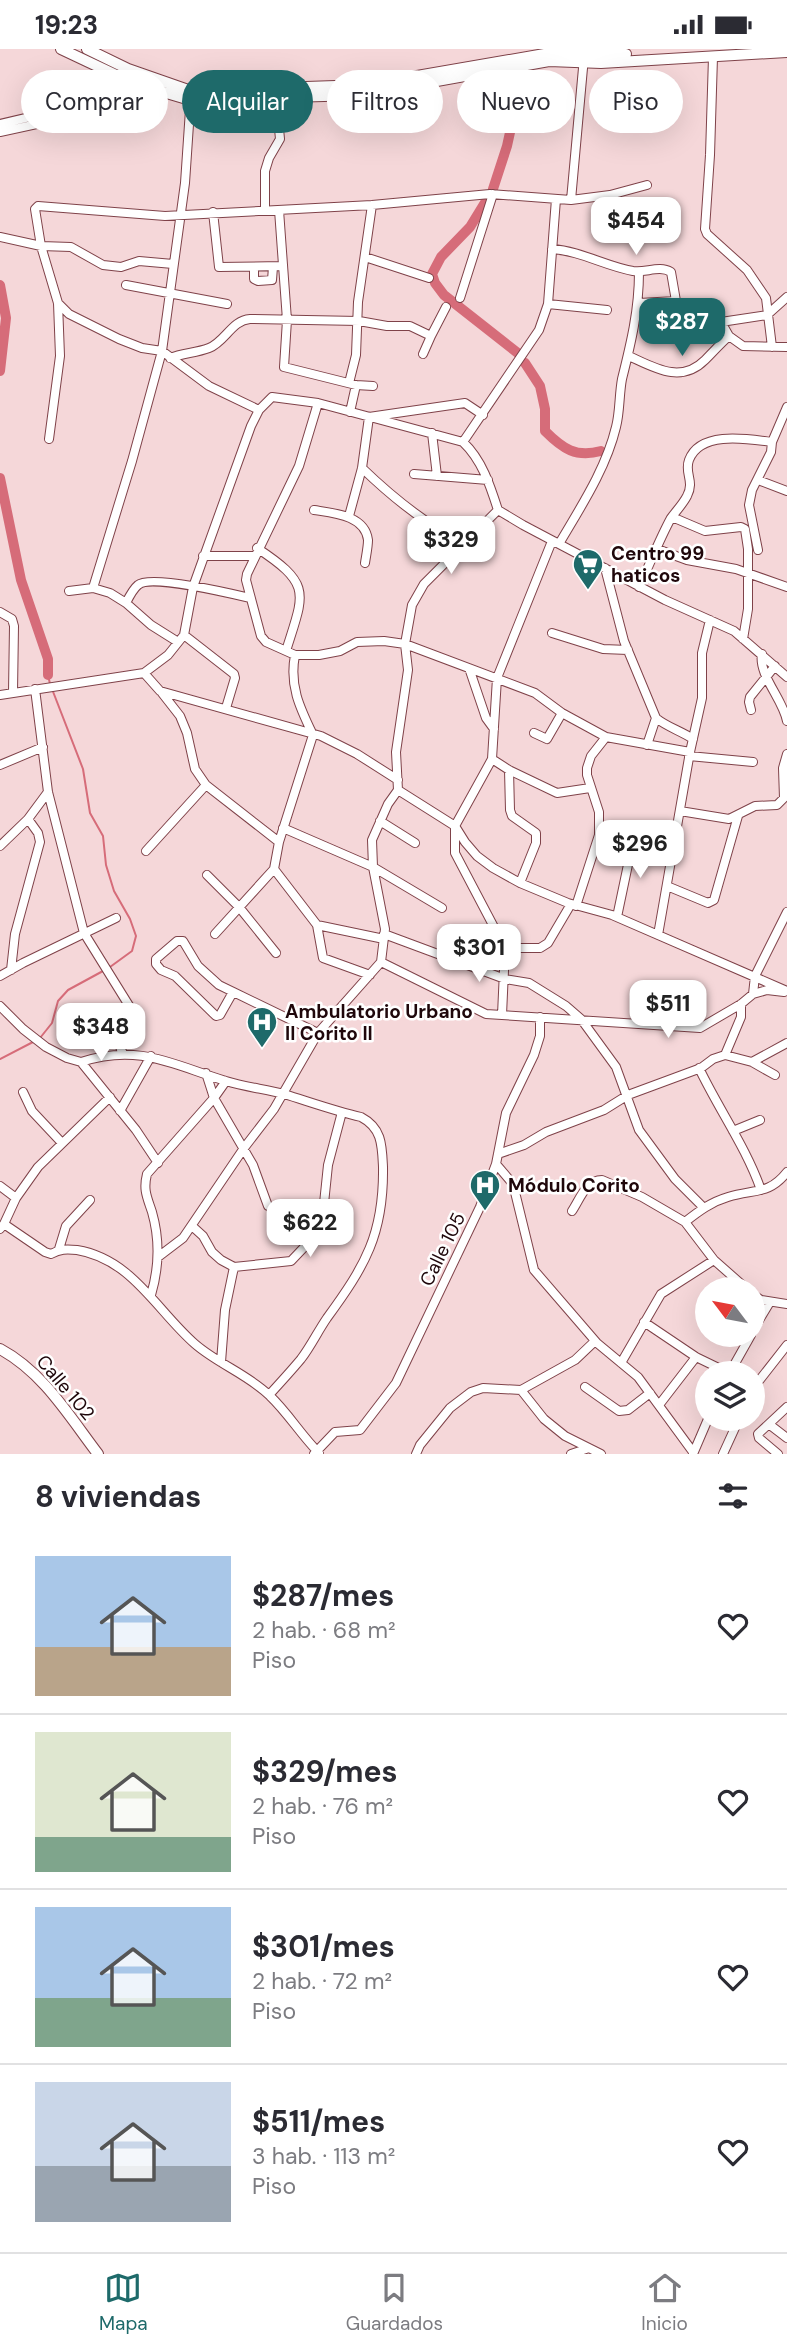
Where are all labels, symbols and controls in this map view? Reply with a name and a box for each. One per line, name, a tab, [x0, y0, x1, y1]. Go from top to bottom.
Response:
text: 19:23	[35, 8, 98, 42]
chip: Comprar	[21, 70, 168, 133]
chip: Alquilar	[182, 70, 313, 133]
chip: Filtros	[327, 70, 443, 133]
chip: Nuevo	[457, 70, 575, 133]
chip: Piso	[589, 70, 683, 133]
pin: $454	[595, 197, 677, 257]
text: $454	[607, 205, 665, 235]
pin: $287	[641, 299, 723, 358]
text: $287	[655, 306, 709, 336]
pin: $329	[410, 517, 492, 576]
text: $329	[423, 524, 479, 554]
place label: Centro 99 haticos	[611, 541, 704, 588]
supermarket icon: Centro 99 haticos	[571, 547, 605, 591]
pin: $296	[599, 821, 681, 880]
text: $296	[612, 828, 668, 858]
pin: $301	[438, 925, 520, 984]
text: $301	[453, 932, 505, 962]
pin: $511	[627, 981, 709, 1040]
text: $511	[646, 988, 690, 1018]
place label: Ambulatorio Urbano II Corito II	[285, 999, 473, 1046]
pin: $348	[60, 1003, 142, 1063]
hospital icon: Ambulatorio Urbano II Corito II	[245, 1005, 279, 1049]
text: $348	[72, 1011, 130, 1041]
hospital icon: Módulo Corito	[468, 1168, 502, 1212]
place label: Módulo Corito	[508, 1173, 640, 1198]
pin: $622	[269, 1199, 351, 1259]
text: $622	[283, 1207, 337, 1237]
street label: Calle 105	[414, 1208, 471, 1290]
north arrow	[695, 1277, 765, 1347]
map controls	[695, 1277, 765, 1431]
street label: Calle 102	[31, 1349, 100, 1425]
button: layers	[695, 1361, 765, 1431]
text: 8 viviendas	[35, 1477, 201, 1516]
icon: filters	[714, 1477, 752, 1515]
text: $287/mes	[252, 1576, 394, 1615]
icon: home	[91, 1584, 175, 1668]
icon: heart	[714, 1607, 752, 1645]
text: 2 hab. · 68 m²	[252, 1615, 395, 1645]
text: Piso	[252, 1645, 296, 1675]
text: $329/mes	[252, 1752, 397, 1791]
icon: home	[91, 1760, 175, 1844]
icon: heart	[714, 1783, 752, 1821]
text: 2 hab. · 76 m²	[252, 1791, 393, 1821]
text: Piso	[252, 1821, 296, 1851]
text: $301/mes	[252, 1927, 395, 1966]
icon: home	[91, 1935, 175, 2019]
icon: heart	[714, 1958, 752, 1996]
text: 2 hab. · 72 m²	[252, 1966, 392, 1996]
text: Piso	[252, 1996, 296, 2026]
text: $511/mes	[252, 2102, 385, 2141]
icon: home	[91, 2110, 175, 2194]
icon: heart	[714, 2133, 752, 2171]
text: 3 hab. · 113 m²	[252, 2141, 395, 2171]
text: Piso	[252, 2171, 296, 2201]
tab: Mapa	[99, 2269, 148, 2336]
tab: Guardados	[346, 2269, 443, 2336]
tab: Inicio	[641, 2269, 688, 2336]

